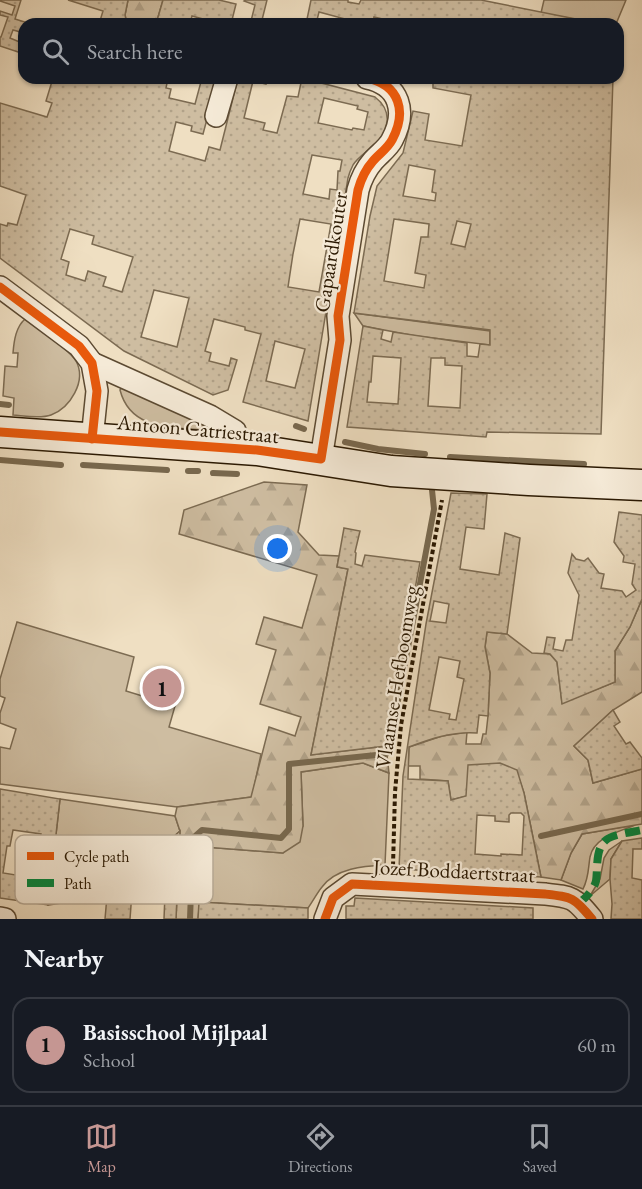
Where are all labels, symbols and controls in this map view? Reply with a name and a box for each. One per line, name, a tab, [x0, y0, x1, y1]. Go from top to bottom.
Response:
search box	[18, 18, 624, 84]
icon: search	[39, 35, 72, 68]
text: Search here	[87, 37, 182, 66]
street label: Gapaardkouter	[308, 190, 353, 314]
street label: Antoon Catriestraat	[115, 408, 280, 449]
your location	[263, 534, 292, 563]
street label: Vlaamse-Hefboomweg	[369, 583, 424, 770]
pin: 1	[142, 666, 182, 710]
legend	[15, 835, 213, 904]
text: Cycle path	[64, 846, 129, 867]
street label: Jozef Boddaertstraat	[370, 853, 536, 888]
text: Path	[64, 873, 92, 894]
text: Nearby	[24, 941, 104, 975]
text: Basisschool Mijlpaal	[83, 1018, 267, 1047]
text: 1	[40, 1032, 51, 1058]
text: 60 m	[577, 1032, 616, 1058]
text: School	[83, 1047, 135, 1073]
tab: Map	[85, 1120, 118, 1177]
tab: Directions	[288, 1120, 353, 1177]
tab: Saved	[523, 1120, 557, 1177]

